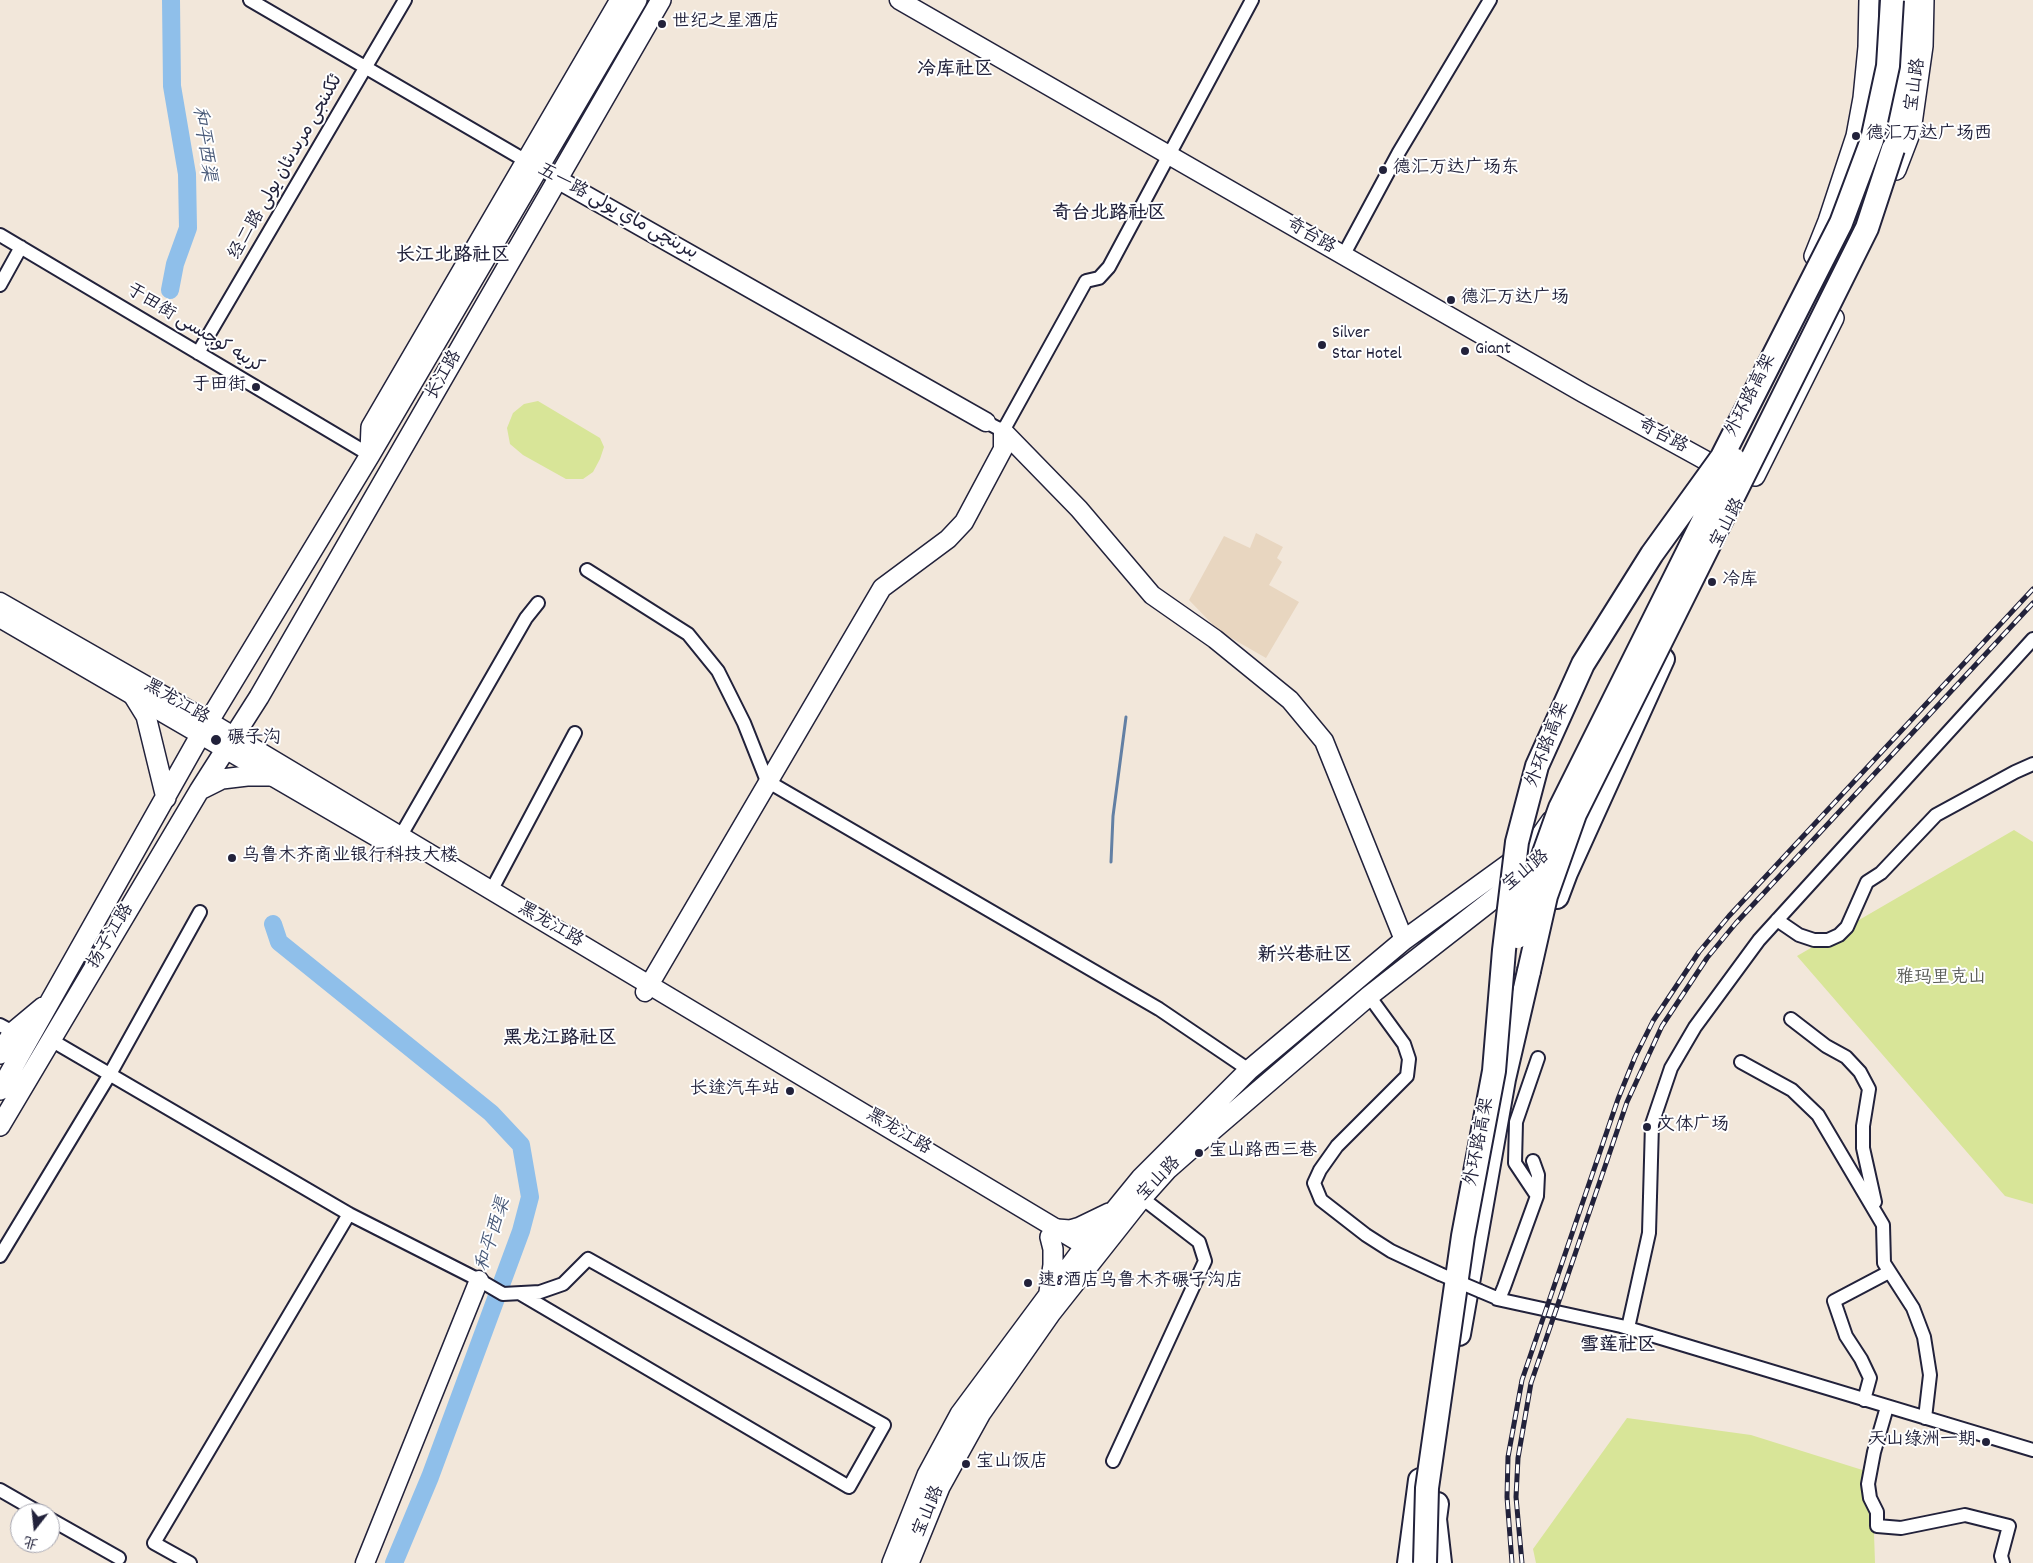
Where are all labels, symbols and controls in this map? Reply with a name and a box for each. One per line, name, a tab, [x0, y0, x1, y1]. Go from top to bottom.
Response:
place label: 世纪之星酒店	[672, 13, 780, 35]
marker: 世纪之星酒店	[656, 18, 668, 30]
street label: 宝山路	[1903, 57, 1931, 113]
district label: 冷库社区	[917, 60, 993, 82]
street label: 经二路 ئككىنجى مرىدىئان يولى	[225, 72, 349, 264]
water label: 和平西渠	[185, 105, 219, 183]
place label: 德汇万达广场西	[1866, 125, 1992, 147]
marker: 德汇万达广场西	[1850, 130, 1862, 142]
place label: 德汇万达广场东	[1393, 159, 1519, 181]
street label: 五一路 بىرىنچى ماي يولى	[533, 160, 701, 266]
marker: 德汇万达广场东	[1377, 164, 1389, 176]
district label: 奇台北路社区	[1052, 204, 1166, 226]
street label: 奇台路	[1281, 214, 1339, 260]
district label: 长江北路社区	[396, 246, 510, 268]
street label: 于田街 كرىيە كوچىسى	[121, 280, 267, 380]
place label: 德汇万达广场	[1461, 289, 1569, 311]
marker: 德汇万达广场	[1445, 294, 1457, 306]
place label: Silver Star Hotel	[1332, 324, 1402, 366]
marker: Silver Star Hotel	[1316, 339, 1328, 351]
place label: Giant	[1475, 340, 1511, 362]
marker: Giant	[1459, 345, 1471, 357]
street label: 长江路	[422, 347, 468, 405]
street label: 外环路高架	[1722, 351, 1782, 441]
place label: 于田街	[192, 376, 246, 398]
marker: 于田街	[250, 381, 262, 393]
street label: 奇台路	[1633, 415, 1691, 459]
street label: 宝山路	[1707, 495, 1751, 553]
place label: 冷库	[1722, 571, 1758, 593]
marker: 冷库	[1706, 576, 1718, 588]
street label: 黑龙江路	[139, 676, 213, 730]
street label: 外环路高架	[1523, 699, 1575, 791]
place label: 碾子沟	[227, 729, 281, 751]
marker: 碾子沟	[209, 733, 223, 747]
place label: 乌鲁木齐商业银行科技大楼	[242, 847, 458, 869]
street label: 宝山路	[1499, 847, 1555, 897]
marker: 乌鲁木齐商业银行科技大楼	[226, 852, 238, 864]
street label: 黑龙江路	[513, 899, 587, 953]
street label: 扬子江路	[84, 901, 140, 973]
district label: 新兴巷社区	[1258, 946, 1352, 968]
park label: 雅玛里克山	[1896, 969, 1986, 991]
district label: 黑龙江路社区	[503, 1029, 617, 1051]
place label: 长途汽车站	[690, 1080, 780, 1102]
marker: 长途汽车站	[784, 1085, 796, 1097]
street label: 外环路高架	[1462, 1096, 1500, 1188]
street label: 黑龙江路	[862, 1105, 934, 1161]
place label: 文体广场	[1657, 1116, 1729, 1138]
marker: 文体广场	[1641, 1121, 1653, 1133]
place label: 宝山路西三巷	[1209, 1142, 1317, 1164]
marker: 宝山路西三巷	[1193, 1147, 1205, 1159]
street label: 宝山路	[1133, 1153, 1187, 1207]
water label: 和平西渠	[472, 1195, 518, 1275]
place label: 速8酒店乌鲁木齐碾子沟店	[1038, 1272, 1243, 1294]
marker: 速8酒店乌鲁木齐碾子沟店	[1022, 1277, 1034, 1289]
district label: 雪莲社区	[1580, 1336, 1656, 1358]
place label: 天山绿洲一期	[1868, 1431, 1976, 1453]
marker: 天山绿洲一期	[1980, 1436, 1992, 1448]
place label: 宝山饭店	[976, 1453, 1048, 1475]
marker: 宝山饭店	[960, 1458, 972, 1470]
street label: 宝山路	[910, 1483, 950, 1541]
north arrow	[10, 1503, 60, 1553]
text: 北	[22, 1530, 41, 1553]

